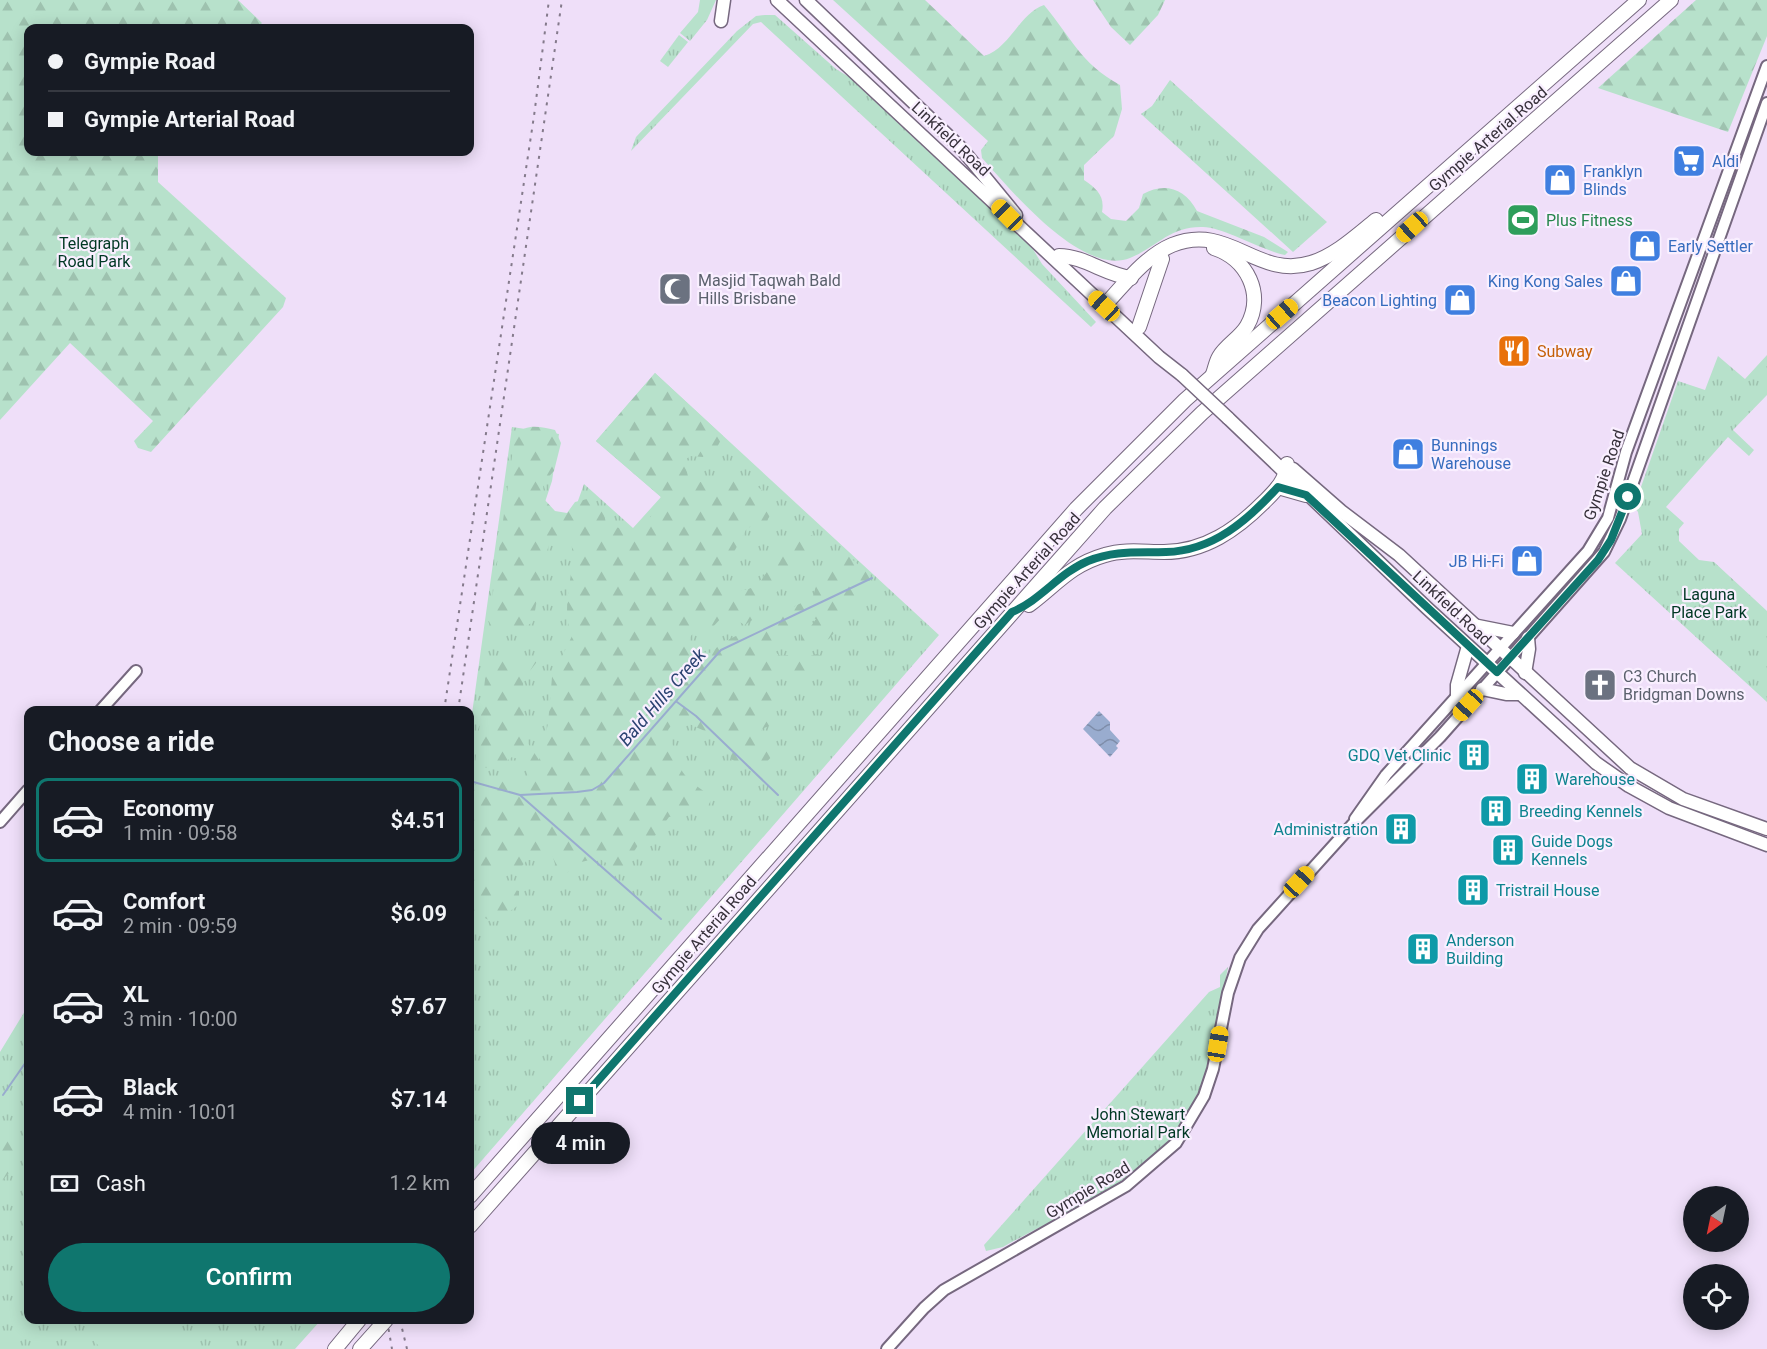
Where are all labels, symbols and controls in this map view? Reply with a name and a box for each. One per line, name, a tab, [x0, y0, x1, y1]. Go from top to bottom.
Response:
text: Gympie Road	[84, 49, 215, 74]
street label: Gympie Arterial Road	[1425, 82, 1551, 196]
street label: Linkfield Road	[908, 98, 994, 180]
text: Gympie Arterial Road	[84, 107, 295, 132]
supermarket icon: Aldi	[1671, 143, 1707, 179]
place label: Aldi	[1712, 152, 1739, 171]
shop icon: Franklyn Blinds	[1542, 162, 1578, 198]
place label: Franklyn Blinds	[1583, 162, 1643, 199]
car	[988, 196, 1026, 234]
sports icon: Plus Fitness	[1505, 202, 1541, 238]
car	[1393, 208, 1431, 246]
place label: Plus Fitness	[1546, 211, 1633, 230]
shop icon: Early Settler	[1627, 228, 1663, 264]
park label: Telegraph Road Park	[58, 234, 131, 271]
place label: Early Settler	[1668, 237, 1753, 256]
shop icon: King Kong Sales	[1608, 263, 1644, 299]
mosque icon: Masjid Taqwah Bald Hills Brisbane	[657, 271, 693, 307]
place label: Masjid Taqwah Bald Hills Brisbane	[698, 271, 841, 308]
place label: King Kong Sales	[1488, 272, 1603, 291]
shop icon: Beacon Lighting	[1442, 282, 1478, 318]
car	[1085, 287, 1123, 325]
place label: Beacon Lighting	[1322, 291, 1437, 310]
car	[1263, 295, 1301, 333]
restaurant icon: Subway	[1496, 333, 1532, 369]
place label: Subway	[1537, 342, 1593, 361]
street label: Gympie Road	[1580, 427, 1628, 523]
shop icon: Bunnings Warehouse	[1390, 436, 1426, 472]
place label: Bunnings Warehouse	[1431, 436, 1511, 473]
route start	[1614, 483, 1641, 510]
street label: Gympie Arterial Road	[970, 509, 1084, 633]
shop icon: JB Hi-Fi	[1509, 543, 1545, 579]
place label: JB Hi-Fi	[1449, 552, 1504, 571]
street label: Linkfield Road	[1409, 567, 1495, 649]
park label: Laguna Place Park	[1671, 585, 1748, 622]
water label: Bald Hills Creek	[614, 643, 711, 750]
church icon: C3 Church Bridgman Downs	[1582, 667, 1618, 703]
place label: C3 Church Bridgman Downs	[1623, 667, 1745, 704]
car	[1449, 686, 1487, 724]
text: Choose a ride	[48, 726, 214, 758]
building icon: GDQ Vet Clinic	[1456, 737, 1492, 773]
place label: GDQ Vet Clinic	[1348, 746, 1451, 765]
building icon: Warehouse	[1514, 761, 1550, 797]
place label: Warehouse	[1555, 770, 1635, 789]
icon: car	[51, 793, 105, 847]
building icon: Breeding Kennels	[1478, 793, 1514, 829]
text: Economy	[123, 796, 214, 821]
place label: Breeding Kennels	[1519, 802, 1643, 821]
text: $4.51	[390, 808, 447, 833]
building icon: Administration	[1383, 811, 1419, 847]
place label: Administration	[1274, 820, 1378, 839]
text: 1 min · 09:58	[123, 821, 238, 845]
building icon: Guide Dogs Kennels	[1490, 832, 1526, 868]
place label: Guide Dogs Kennels	[1531, 832, 1613, 869]
car	[1280, 863, 1318, 901]
street label: Gympie Arterial Road	[647, 872, 761, 998]
building icon: Tristrail House	[1455, 872, 1491, 908]
place label: Tristrail House	[1496, 881, 1599, 900]
icon: car	[51, 886, 105, 940]
text: Comfort	[123, 889, 205, 914]
text: $6.09	[390, 901, 447, 926]
text: 2 min · 09:59	[123, 914, 238, 938]
building icon: Anderson Building	[1405, 931, 1441, 967]
place label: Anderson Building	[1446, 931, 1514, 968]
icon: car	[51, 979, 105, 1033]
text: XL	[123, 982, 149, 1007]
text: $7.67	[390, 994, 447, 1019]
text: 3 min · 10:00	[123, 1007, 238, 1031]
car	[1206, 1025, 1230, 1063]
icon: car	[51, 1072, 105, 1126]
text: Black	[123, 1075, 178, 1100]
text: $7.14	[390, 1087, 447, 1112]
route end	[566, 1087, 593, 1114]
text: 4 min · 10:01	[123, 1100, 238, 1124]
park label: John Stewart Memorial Park	[1086, 1105, 1191, 1142]
callout: 4 min	[530, 1122, 630, 1164]
text: 4 min	[555, 1131, 606, 1155]
street label: Gympie Road	[1043, 1158, 1133, 1222]
icon: cash	[48, 1167, 81, 1200]
text: Cash	[96, 1171, 146, 1196]
text: 1.2 km	[390, 1171, 450, 1195]
north arrow	[1683, 1186, 1749, 1252]
map controls	[1683, 1186, 1749, 1330]
button: Confirm	[48, 1243, 450, 1312]
button: locate	[1683, 1264, 1749, 1330]

